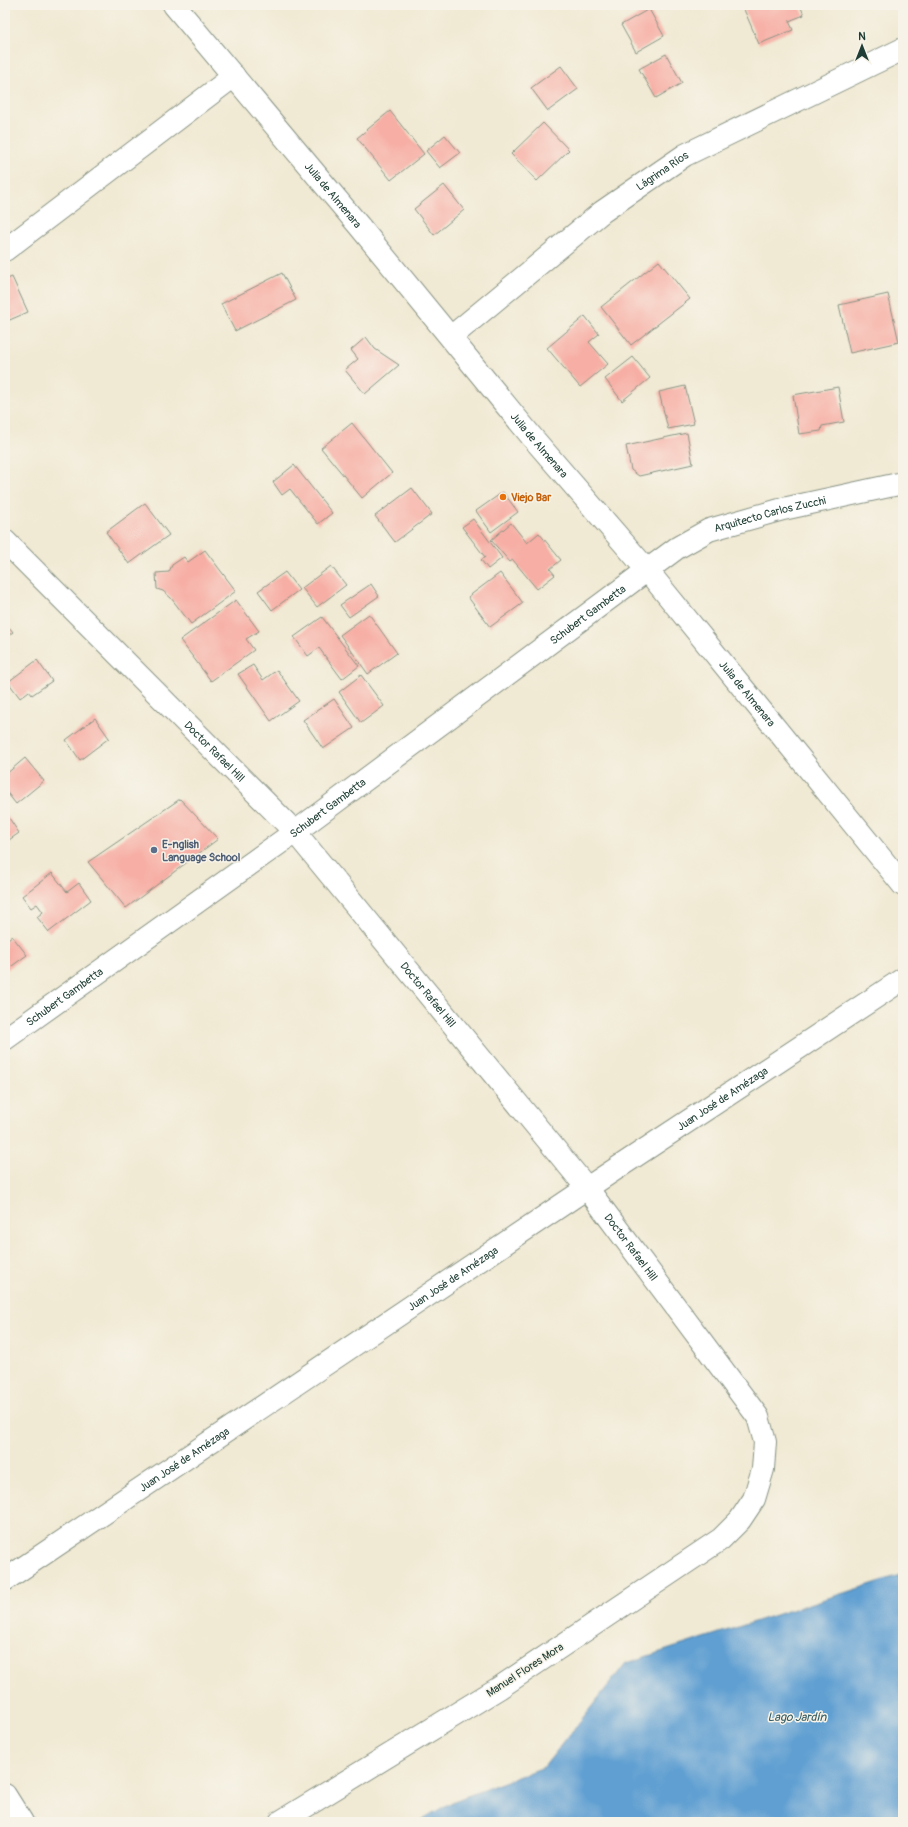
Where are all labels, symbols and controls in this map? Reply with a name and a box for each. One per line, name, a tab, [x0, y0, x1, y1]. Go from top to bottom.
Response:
north arrow	[842, 26, 882, 66]
text: N	[858, 30, 866, 43]
street label: Lágrima Ríos	[634, 148, 691, 193]
street label: Julia de Almenara	[302, 160, 364, 230]
street label: Julia de Almenara	[508, 410, 571, 480]
place label: Viejo Bar	[511, 491, 552, 504]
marker: Viejo Bar	[498, 492, 508, 502]
street label: Arquitecto Carlos Zucchi	[712, 493, 827, 535]
street label: Schubert Gambetta	[547, 582, 628, 647]
street label: Julia de Almenara	[717, 658, 778, 729]
street label: Doctor Rafael Hill	[182, 718, 248, 784]
street label: Schubert Gambetta	[287, 775, 368, 840]
place label: E-nglish Language School	[162, 838, 241, 864]
marker: E-nglish Language School	[149, 845, 159, 855]
street label: Doctor Rafael Hill	[398, 959, 459, 1030]
street label: Schubert Gambetta	[23, 965, 105, 1028]
street label: Juan José de Amézaga	[675, 1064, 770, 1133]
street label: Doctor Rafael Hill	[602, 1211, 660, 1283]
street label: Juan José de Amézaga	[405, 1243, 500, 1313]
street label: Juan José de Amézaga	[137, 1424, 232, 1494]
street label: Manuel Flores Mora	[484, 1640, 566, 1700]
water label: Lago Jardín	[768, 1710, 828, 1725]

